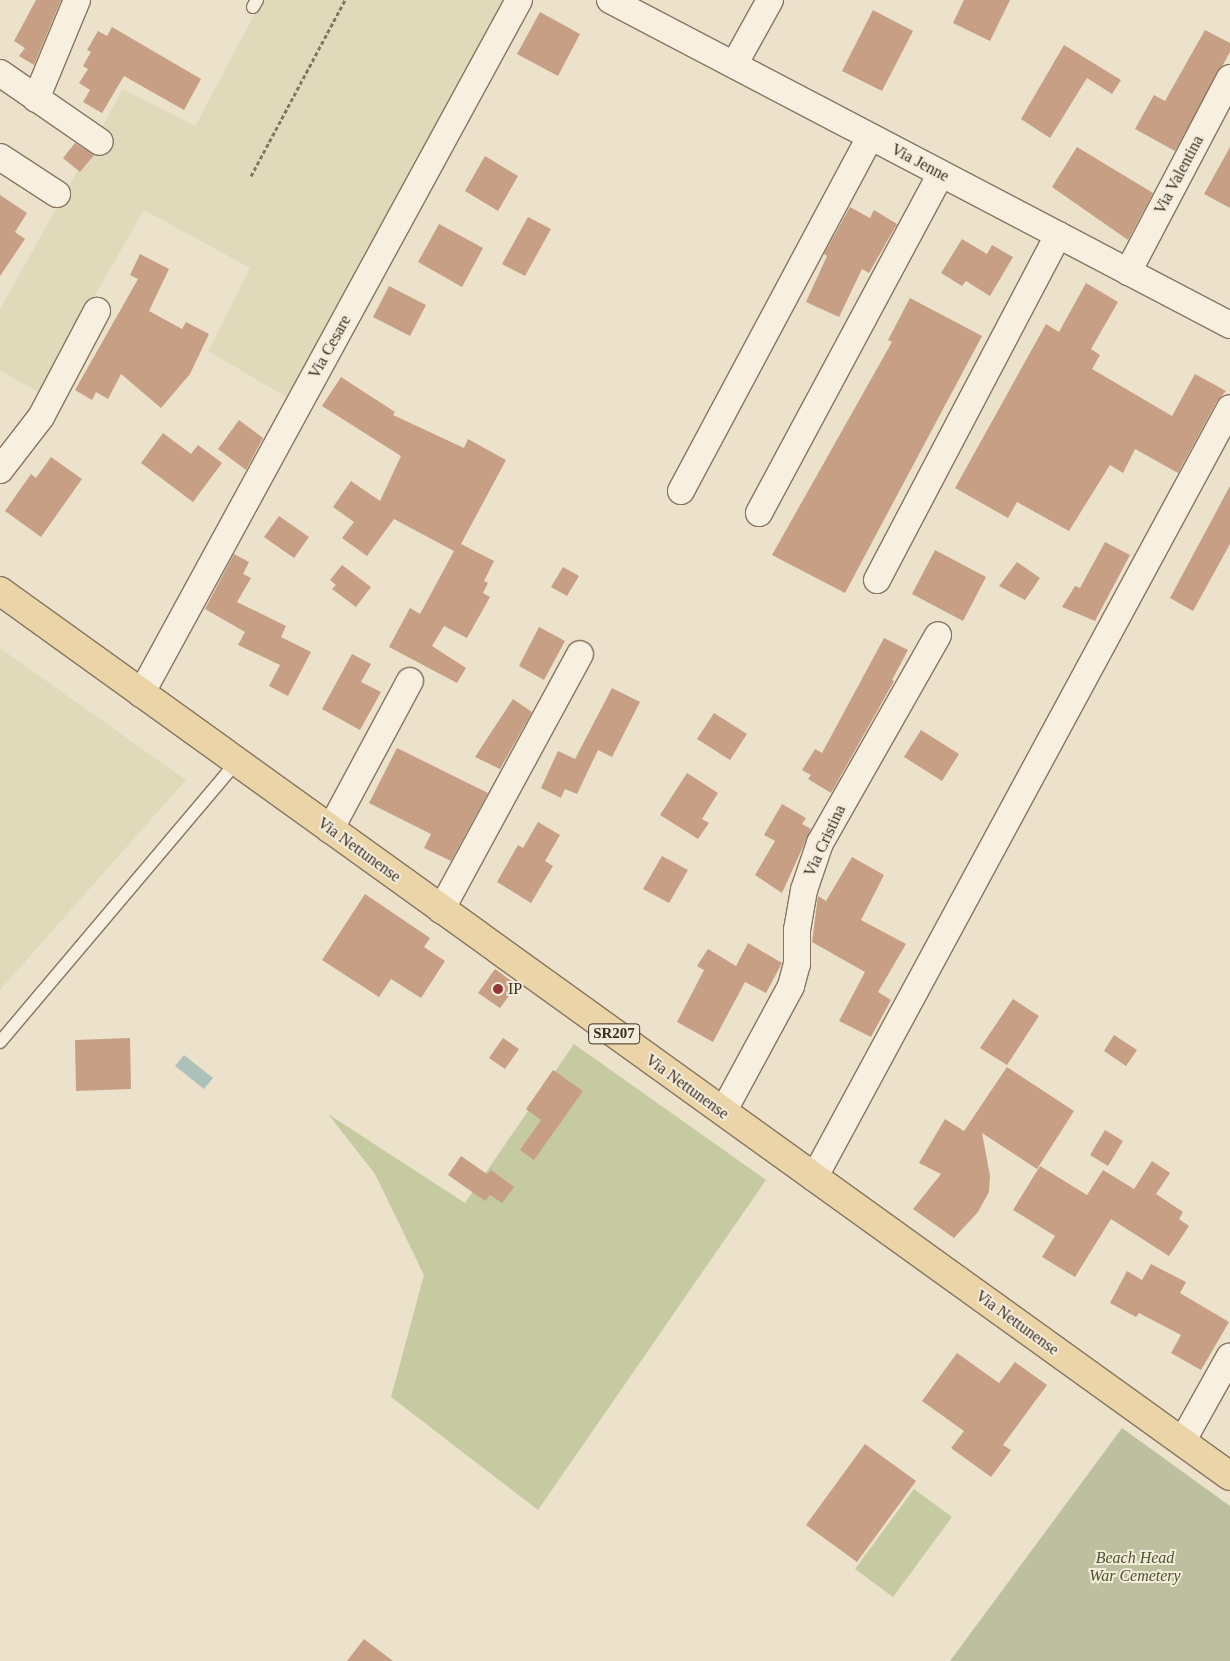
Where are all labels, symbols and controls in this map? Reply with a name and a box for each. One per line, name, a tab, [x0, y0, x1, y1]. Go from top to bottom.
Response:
street label: Via Valentina	[1150, 132, 1208, 218]
street label: Via Jenne	[888, 140, 952, 186]
street label: Via Cesare	[305, 312, 355, 382]
street label: Via Cristina	[800, 802, 850, 880]
street label: Via Nettunense	[314, 813, 404, 887]
place label: IP	[508, 979, 522, 999]
marker: IP	[492, 983, 504, 995]
road number: SR207	[588, 1022, 640, 1046]
street label: Via Nettunense	[642, 1050, 732, 1124]
street label: Via Nettunense	[972, 1286, 1062, 1360]
park label: Beach Head War Cemetery	[1089, 1548, 1181, 1586]

